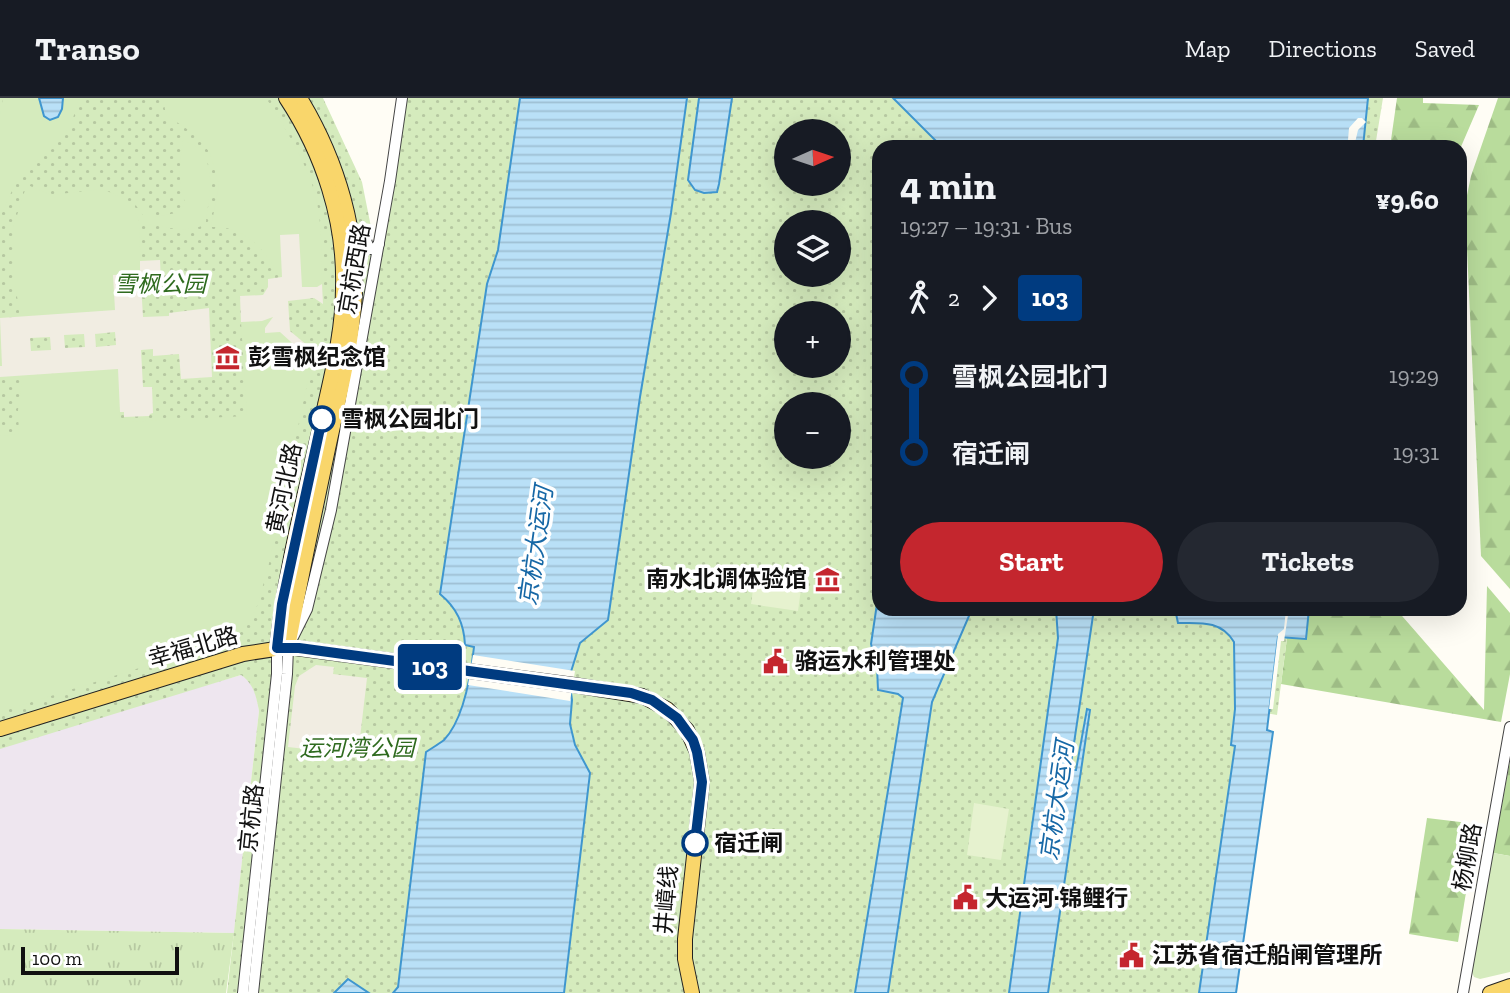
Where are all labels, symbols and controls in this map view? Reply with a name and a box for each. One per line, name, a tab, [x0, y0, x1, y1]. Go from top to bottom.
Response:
text: Transo	[35, 29, 140, 68]
text: Map	[1185, 34, 1231, 63]
text: Directions	[1269, 34, 1377, 63]
text: Saved	[1415, 34, 1475, 63]
north arrow	[774, 119, 850, 196]
map controls	[774, 119, 851, 469]
text: 4 min	[900, 163, 996, 209]
text: ¥9.60	[1375, 184, 1439, 216]
button: layers	[774, 210, 851, 287]
text: 19:27 – 19:31 · Bus	[900, 212, 1072, 240]
street label: 京杭西路	[332, 221, 376, 317]
park label: 雪枫公园	[114, 270, 209, 298]
icon: walk	[900, 279, 938, 317]
icon: forward	[970, 279, 1008, 317]
text: 103	[1032, 283, 1068, 312]
text: 2	[948, 284, 960, 312]
button: +	[774, 301, 851, 378]
museum icon: 彭雪枫纪念馆	[214, 343, 242, 371]
place label: 彭雪枫纪念馆	[248, 343, 386, 371]
text: 雪枫公园北门	[952, 361, 1108, 393]
text: 19:29	[1389, 361, 1439, 389]
button: −	[774, 392, 851, 469]
place label: 雪枫公园北门	[341, 405, 479, 433]
marker: 雪枫公园北门	[309, 406, 335, 432]
text: 宿迁闸	[952, 438, 1030, 470]
text: 19:31	[1393, 438, 1439, 466]
street label: 黄河北路	[261, 440, 307, 536]
water label: 京杭大运河	[513, 481, 559, 607]
button: Start	[900, 522, 1163, 602]
button: Tickets	[1177, 522, 1439, 602]
place label: 南水北调体验馆	[646, 565, 807, 593]
museum icon: 南水北调体验馆	[813, 565, 841, 593]
street label: 幸福北路	[145, 621, 241, 673]
line badge: 103	[390, 644, 470, 690]
public building icon: 骆运水利管理处	[761, 647, 789, 675]
place label: 骆运水利管理处	[795, 647, 956, 675]
text: 103	[412, 652, 448, 681]
park label: 运河湾公园	[300, 734, 418, 762]
water label: 京杭大运河	[1034, 736, 1080, 862]
street label: 京杭路	[233, 782, 269, 854]
street label: 杨柳路	[1447, 821, 1487, 893]
place label: 宿迁闸	[714, 829, 783, 857]
marker: 宿迁闸	[682, 830, 708, 856]
street label: 井嶂线	[649, 864, 683, 936]
public building icon: 大运河·锦鲤行	[951, 884, 979, 912]
place label: 大运河·锦鲤行	[985, 884, 1128, 912]
public building icon: 江苏省宿迁船闸管理所	[1118, 941, 1146, 969]
place label: 江苏省宿迁船闸管理所	[1152, 941, 1382, 969]
scale bar	[21, 944, 178, 976]
text: 100 m	[32, 947, 82, 970]

